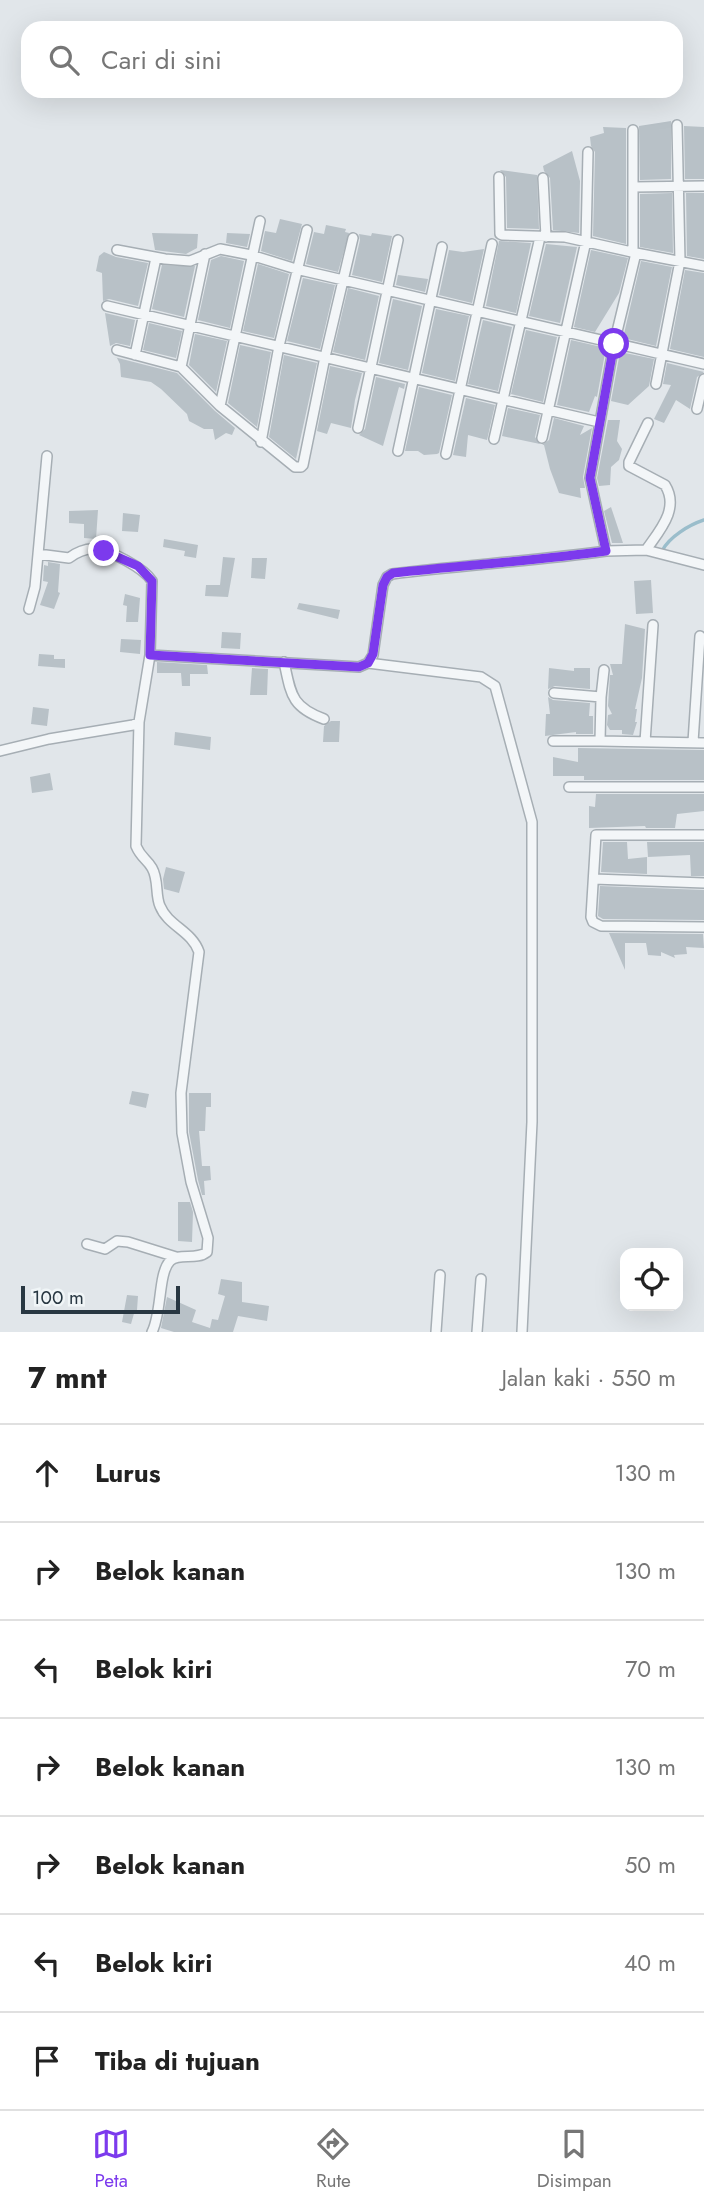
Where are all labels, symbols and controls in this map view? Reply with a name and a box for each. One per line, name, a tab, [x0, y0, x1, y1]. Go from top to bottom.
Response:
search box	[21, 21, 683, 98]
icon: search	[45, 41, 83, 79]
text: Cari di sini	[101, 41, 222, 79]
route start	[598, 328, 629, 359]
route end	[88, 535, 119, 566]
map controls	[620, 1248, 683, 1311]
button: locate	[620, 1248, 683, 1311]
scale bar	[21, 1283, 180, 1315]
text: 100 m	[32, 1284, 84, 1311]
text: 7 mnt	[28, 1356, 106, 1399]
text: Jalan kaki · 550 m	[502, 1361, 676, 1395]
icon: ahead	[28, 1454, 66, 1492]
text: Lurus	[95, 1454, 161, 1492]
text: 130 m	[614, 1456, 676, 1490]
icon: right	[28, 1552, 66, 1590]
text: Belok kanan	[95, 1552, 245, 1590]
text: 130 m	[614, 1554, 676, 1588]
icon: left	[28, 1650, 66, 1688]
text: Belok kiri	[95, 1650, 212, 1688]
text: 70 m	[625, 1652, 676, 1686]
icon: right	[28, 1748, 66, 1786]
text: Belok kanan	[95, 1748, 245, 1786]
text: 130 m	[614, 1750, 676, 1784]
icon: right	[28, 1846, 66, 1884]
text: Belok kanan	[95, 1846, 245, 1884]
text: 50 m	[624, 1848, 676, 1882]
icon: left	[28, 1944, 66, 1982]
text: Belok kiri	[95, 1944, 212, 1982]
text: 40 m	[624, 1946, 676, 1980]
icon: arrive	[28, 2042, 66, 2080]
text: Tiba di tujuan	[95, 2042, 260, 2080]
tab: Peta	[92, 2125, 130, 2194]
tab: Rute	[314, 2125, 352, 2194]
tab: Disimpan	[537, 2125, 612, 2194]

